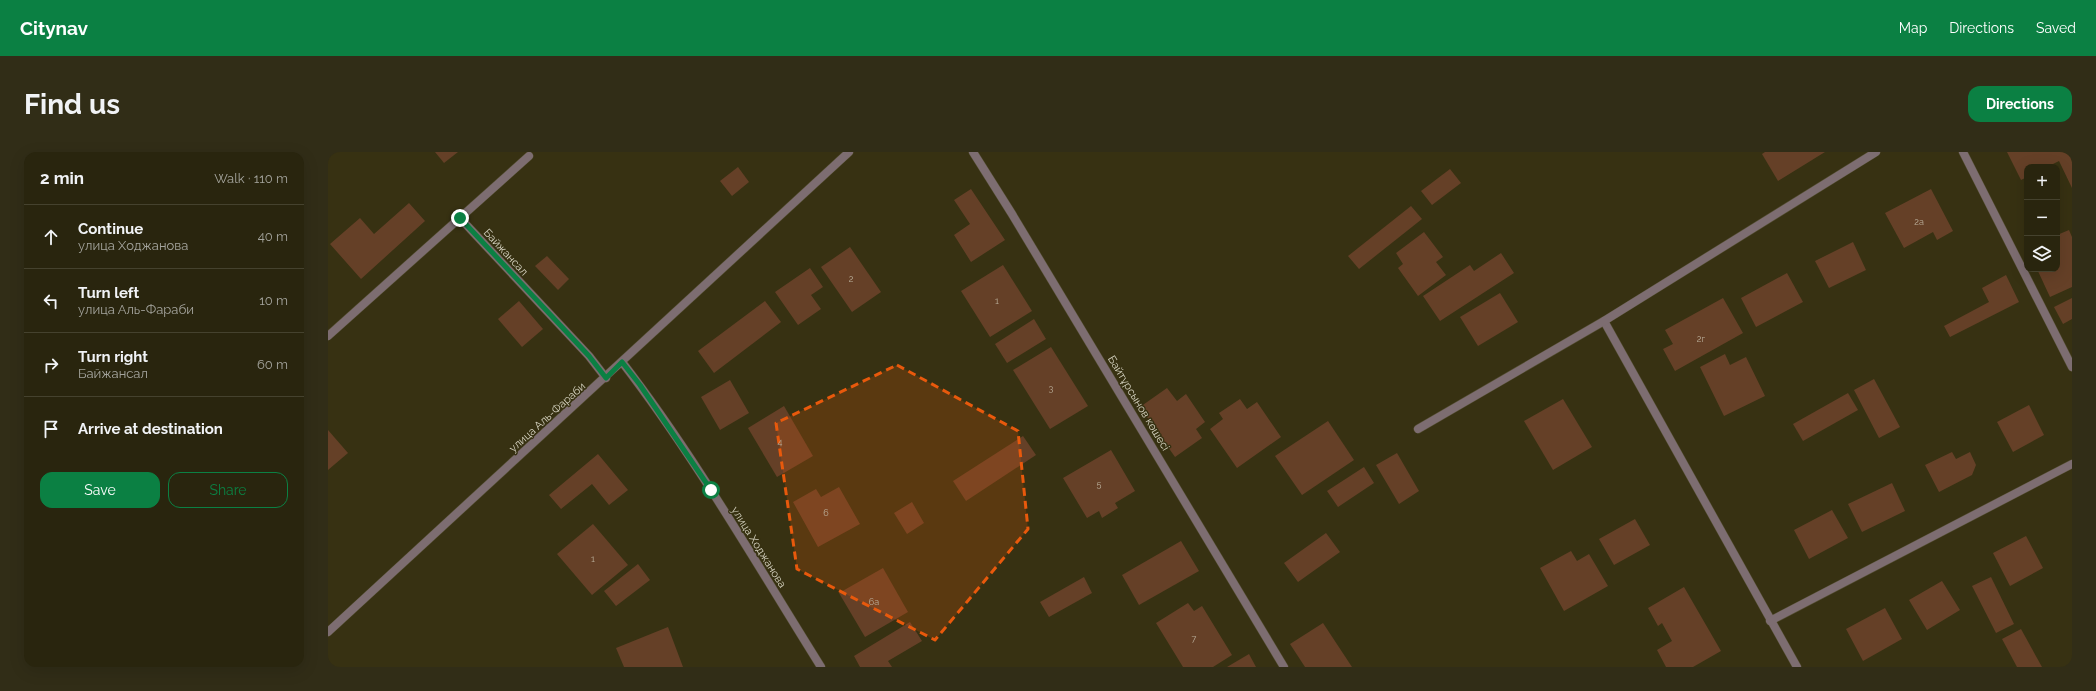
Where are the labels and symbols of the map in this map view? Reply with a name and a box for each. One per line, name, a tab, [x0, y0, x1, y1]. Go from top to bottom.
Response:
route end	[451, 209, 469, 227]
house number: 2а	[1914, 217, 1924, 227]
street label: Байжансал	[481, 226, 531, 278]
house number: 2	[849, 274, 854, 284]
house number: 1	[995, 296, 999, 306]
house number: 2г	[1697, 334, 1706, 344]
street label: Байтұрсынов көшесі	[1105, 353, 1172, 453]
street label: улица Аль-Фараби	[507, 380, 588, 455]
house number: 3	[1049, 383, 1054, 393]
house number: 4	[778, 437, 783, 447]
house number: 5	[1097, 479, 1102, 489]
route start	[702, 481, 720, 499]
street label: улица Ходжанова	[728, 504, 789, 590]
house number: 6	[823, 508, 829, 518]
house number: 1	[591, 554, 595, 564]
house number: 6а	[869, 597, 879, 607]
house number: 7	[1192, 634, 1197, 644]

